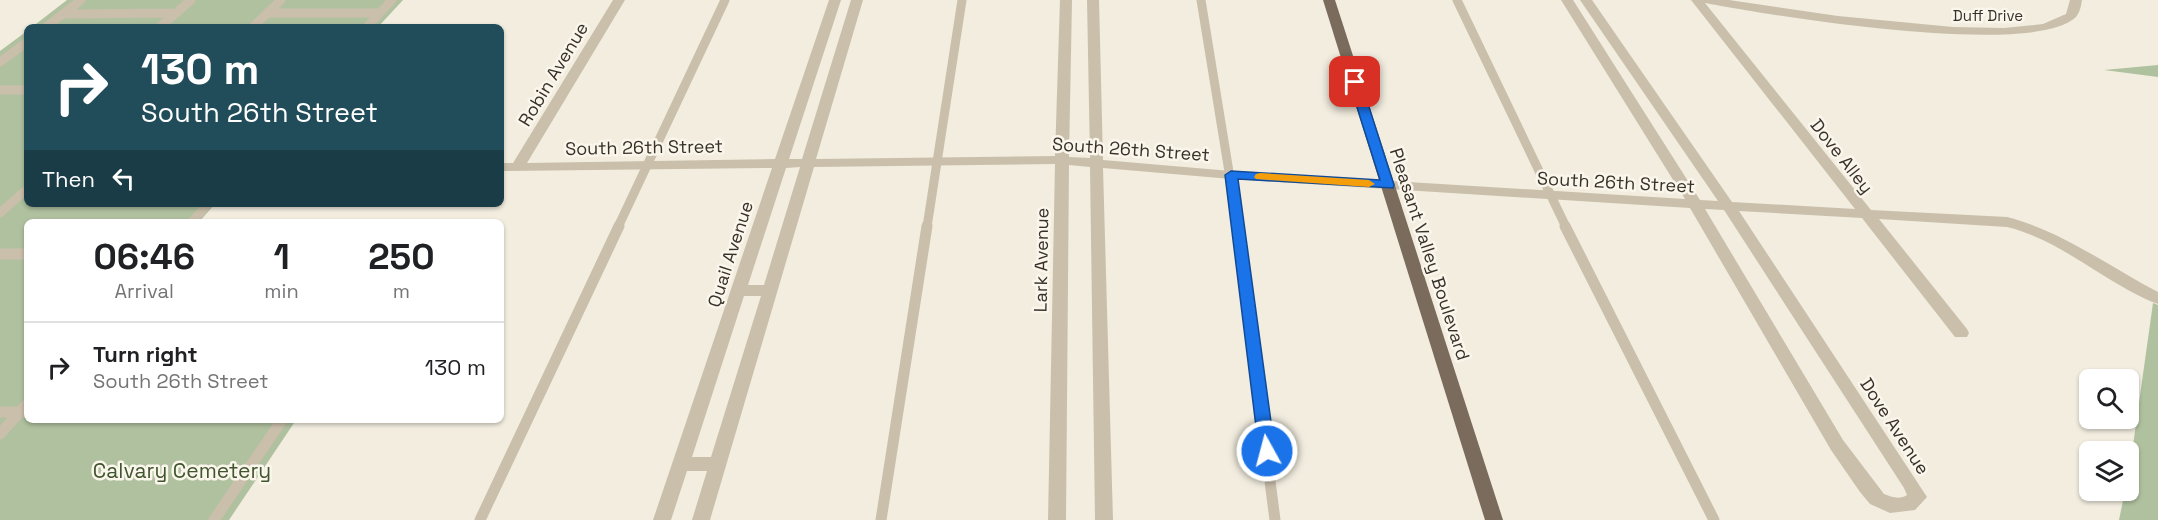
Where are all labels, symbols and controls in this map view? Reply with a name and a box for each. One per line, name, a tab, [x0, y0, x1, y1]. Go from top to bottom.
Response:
street label: Duff Drive	[1953, 6, 2023, 25]
street label: Robin Avenue	[513, 18, 593, 130]
text: 130 m	[141, 43, 259, 96]
icon: right	[42, 48, 120, 126]
pin	[1329, 56, 1380, 107]
icon: arrive	[1338, 65, 1371, 98]
text: South 26th Street	[141, 95, 378, 130]
street label: Dove Alley	[1806, 114, 1878, 198]
street label: South 26th Street	[1051, 132, 1211, 166]
street label: South 26th Street	[565, 134, 723, 160]
street label: Pleasant Valley Boulevard	[1385, 145, 1475, 363]
icon: left	[107, 162, 140, 195]
text: Then	[42, 165, 95, 193]
street label: South 26th Street	[1537, 166, 1695, 198]
street label: Quail Avenue	[702, 198, 758, 310]
street label: Lark Avenue	[1029, 208, 1053, 312]
text: 06:46	[93, 234, 195, 280]
text: 1	[273, 234, 290, 280]
text: 250	[368, 234, 435, 280]
text: Arrival	[114, 278, 174, 304]
text: min	[264, 278, 299, 304]
text: m	[393, 278, 410, 304]
text: Turn right	[93, 340, 198, 368]
icon: right	[42, 351, 75, 384]
text: 130 m	[425, 353, 486, 381]
text: South 26th Street	[93, 368, 268, 394]
map controls	[2079, 369, 2139, 501]
button: search	[2079, 369, 2139, 429]
street label: Dove Avenue	[1855, 373, 1935, 479]
position arrow	[1235, 419, 1299, 483]
button: layers	[2079, 441, 2139, 501]
park label: Calvary Cemetery	[93, 457, 271, 484]

